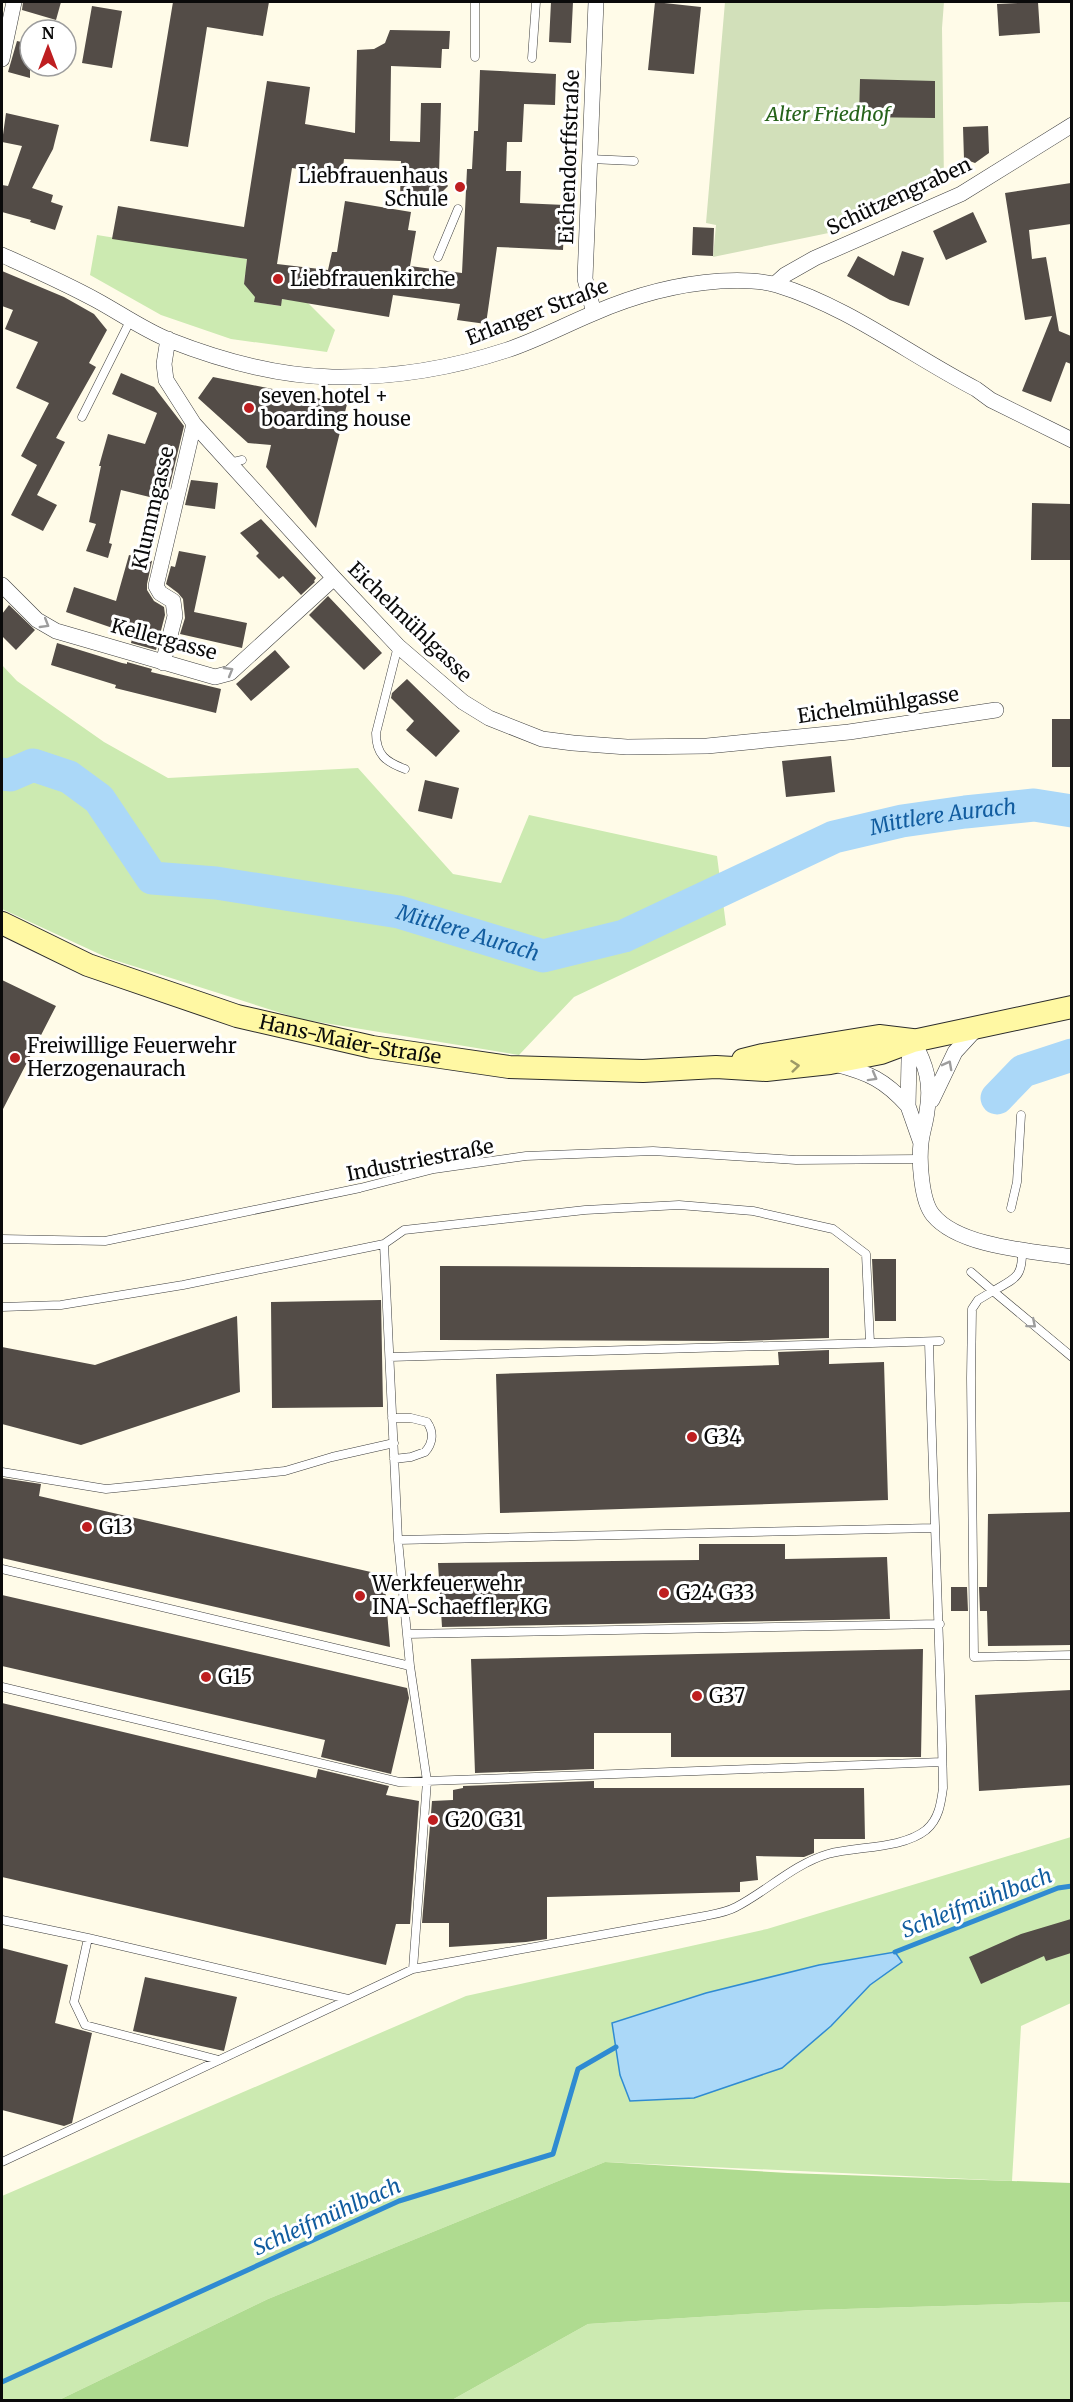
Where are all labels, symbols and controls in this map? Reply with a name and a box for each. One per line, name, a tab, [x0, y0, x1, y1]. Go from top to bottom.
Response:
north arrow	[18, 18, 78, 78]
text: N	[42, 23, 55, 43]
street label: Eichendorffstraße	[553, 69, 584, 245]
park label: Alter Friedhof	[764, 101, 892, 126]
street label: Schützengraben	[822, 151, 975, 240]
place label: Liebfrauenhaus Schule	[298, 163, 448, 211]
marker: Liebfrauenhaus Schule	[453, 180, 467, 194]
place label: Liebfrauenkirche	[290, 266, 455, 291]
marker: Liebfrauenkirche	[271, 272, 285, 286]
street label: Erlanger Straße	[462, 273, 611, 350]
place label: seven hotel + boarding house	[260, 383, 411, 431]
marker: seven hotel + boarding house	[242, 401, 256, 415]
street label: Klummgasse	[126, 444, 179, 572]
street label: Eichelmühlgasse	[343, 556, 478, 687]
street label: Kellergasse	[108, 612, 220, 665]
one-way arrow	[39, 617, 49, 628]
one-way arrow	[223, 667, 234, 678]
street label: Eichelmühlgasse	[796, 681, 960, 728]
water label: Mittlere Aurach	[866, 793, 1017, 841]
water label: Mittlere Aurach	[393, 898, 543, 967]
street label: Hans-Maier-Straße	[257, 1009, 443, 1069]
place label: Freiwillige Feuerwehr Herzogenaurach	[27, 1033, 237, 1081]
marker: Freiwillige Feuerwehr Herzogenaurach	[8, 1051, 22, 1065]
one-way arrow	[790, 1061, 800, 1073]
one-way arrow	[941, 1061, 952, 1072]
one-way arrow	[867, 1070, 877, 1081]
street label: Industriestraße	[344, 1133, 496, 1186]
one-way arrow	[1025, 1317, 1036, 1328]
place label: G34	[704, 1424, 742, 1449]
marker: G34	[685, 1430, 699, 1444]
place label: G13	[99, 1514, 133, 1539]
marker: G13	[80, 1520, 94, 1534]
place label: Werkfeuerwehr INA-Schaeffler KG	[371, 1571, 548, 1619]
place label: G24 G33	[676, 1580, 755, 1605]
marker: G24 G33	[657, 1586, 671, 1600]
marker: Werkfeuerwehr INA-Schaeffler KG	[353, 1589, 367, 1603]
place label: G15	[218, 1664, 252, 1689]
marker: G15	[199, 1670, 213, 1684]
place label: G37	[709, 1683, 745, 1708]
marker: G37	[690, 1689, 704, 1703]
place label: G20 G31	[445, 1807, 522, 1832]
marker: G20 G31	[426, 1813, 440, 1827]
water label: Schleifmühlbach	[898, 1861, 1056, 1944]
water label: Schleifmühlbach	[249, 2172, 405, 2261]

